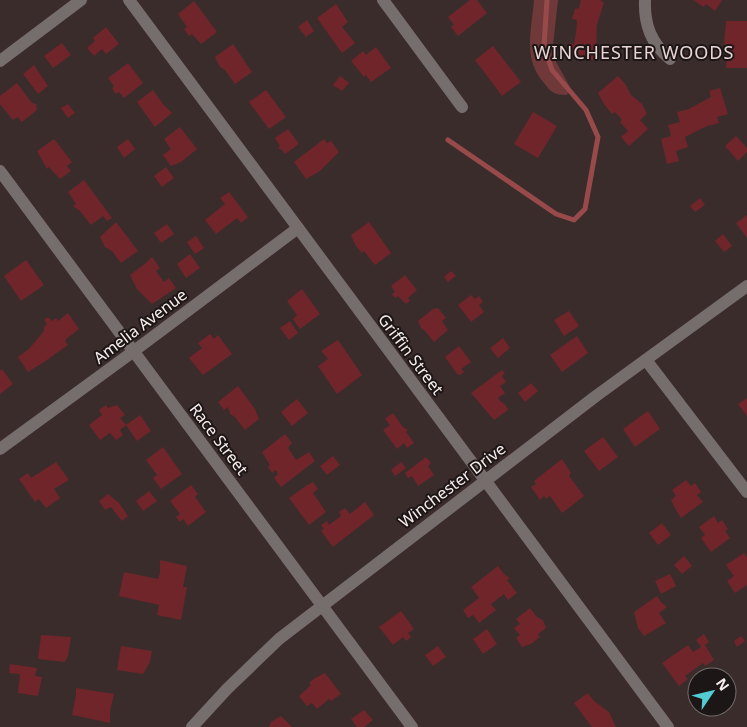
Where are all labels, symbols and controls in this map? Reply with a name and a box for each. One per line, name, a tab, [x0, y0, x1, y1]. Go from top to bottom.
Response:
district label: WINCHESTER WOODS	[534, 40, 734, 64]
street label: Amelia Avenue	[89, 284, 191, 368]
street label: Griffin Street	[373, 309, 449, 399]
street label: Race Street	[185, 399, 253, 480]
street label: Winchester Drive	[394, 438, 510, 532]
north arrow	[687, 667, 737, 717]
text: N	[712, 674, 734, 694]

